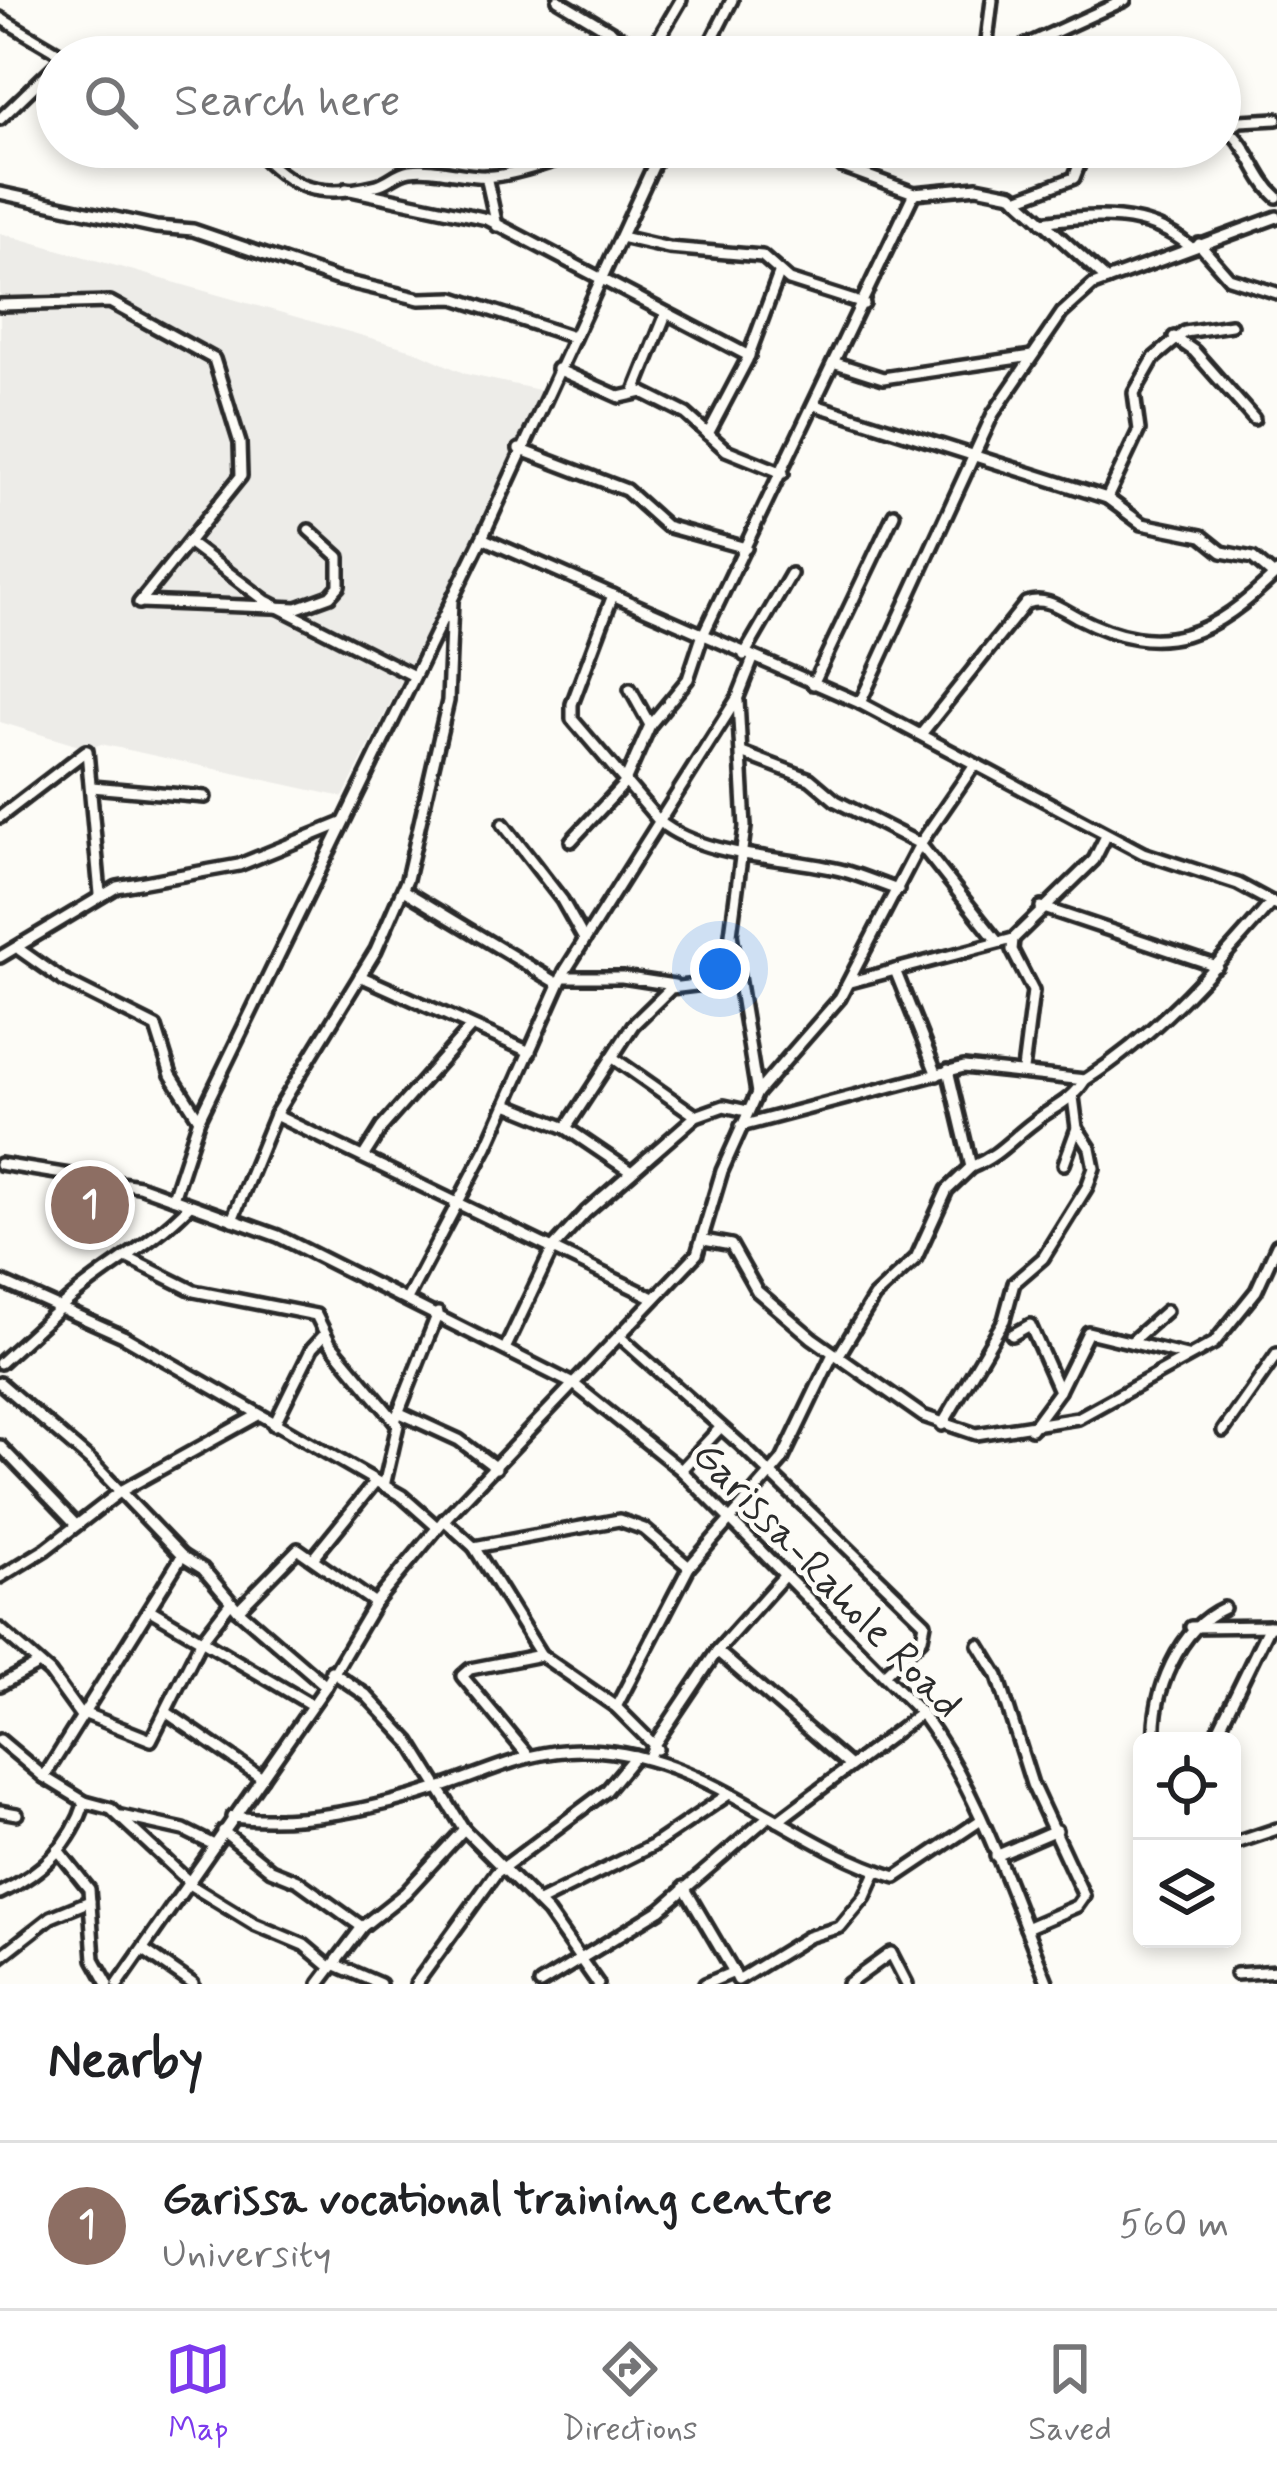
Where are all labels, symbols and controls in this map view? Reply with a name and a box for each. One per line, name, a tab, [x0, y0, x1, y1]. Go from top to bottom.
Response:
search box	[36, 36, 1241, 168]
icon: search	[78, 69, 144, 135]
text: Search here	[174, 73, 401, 132]
your location	[690, 939, 750, 999]
pin: 1	[51, 1160, 129, 1250]
street label: Garissa-Rahole Road	[679, 1429, 974, 1732]
map controls	[1133, 1732, 1241, 1948]
button: locate	[1133, 1732, 1241, 1840]
button: layers	[1133, 1840, 1241, 1948]
text: Nearby	[48, 2029, 203, 2095]
text: Garissa vocational training centre	[162, 2171, 833, 2230]
text: 1	[78, 2200, 96, 2251]
text: 560 m	[1119, 2200, 1229, 2251]
text: University	[162, 2230, 331, 2281]
tab: Map	[165, 2336, 231, 2452]
tab: Directions	[562, 2336, 698, 2452]
tab: Saved	[1028, 2336, 1112, 2452]

